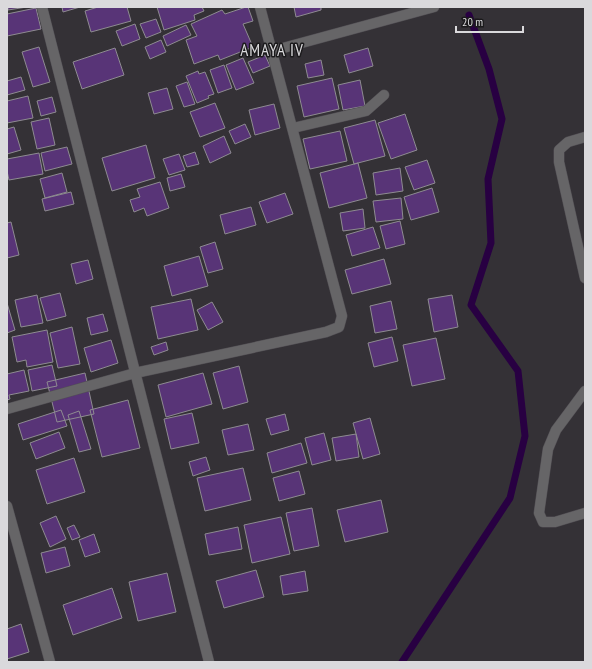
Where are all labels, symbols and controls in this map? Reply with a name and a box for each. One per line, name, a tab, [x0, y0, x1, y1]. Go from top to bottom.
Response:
scale bar	[456, 8, 523, 34]
text: 20 m	[462, 14, 483, 29]
district label: AMAYA IV	[240, 39, 304, 61]

